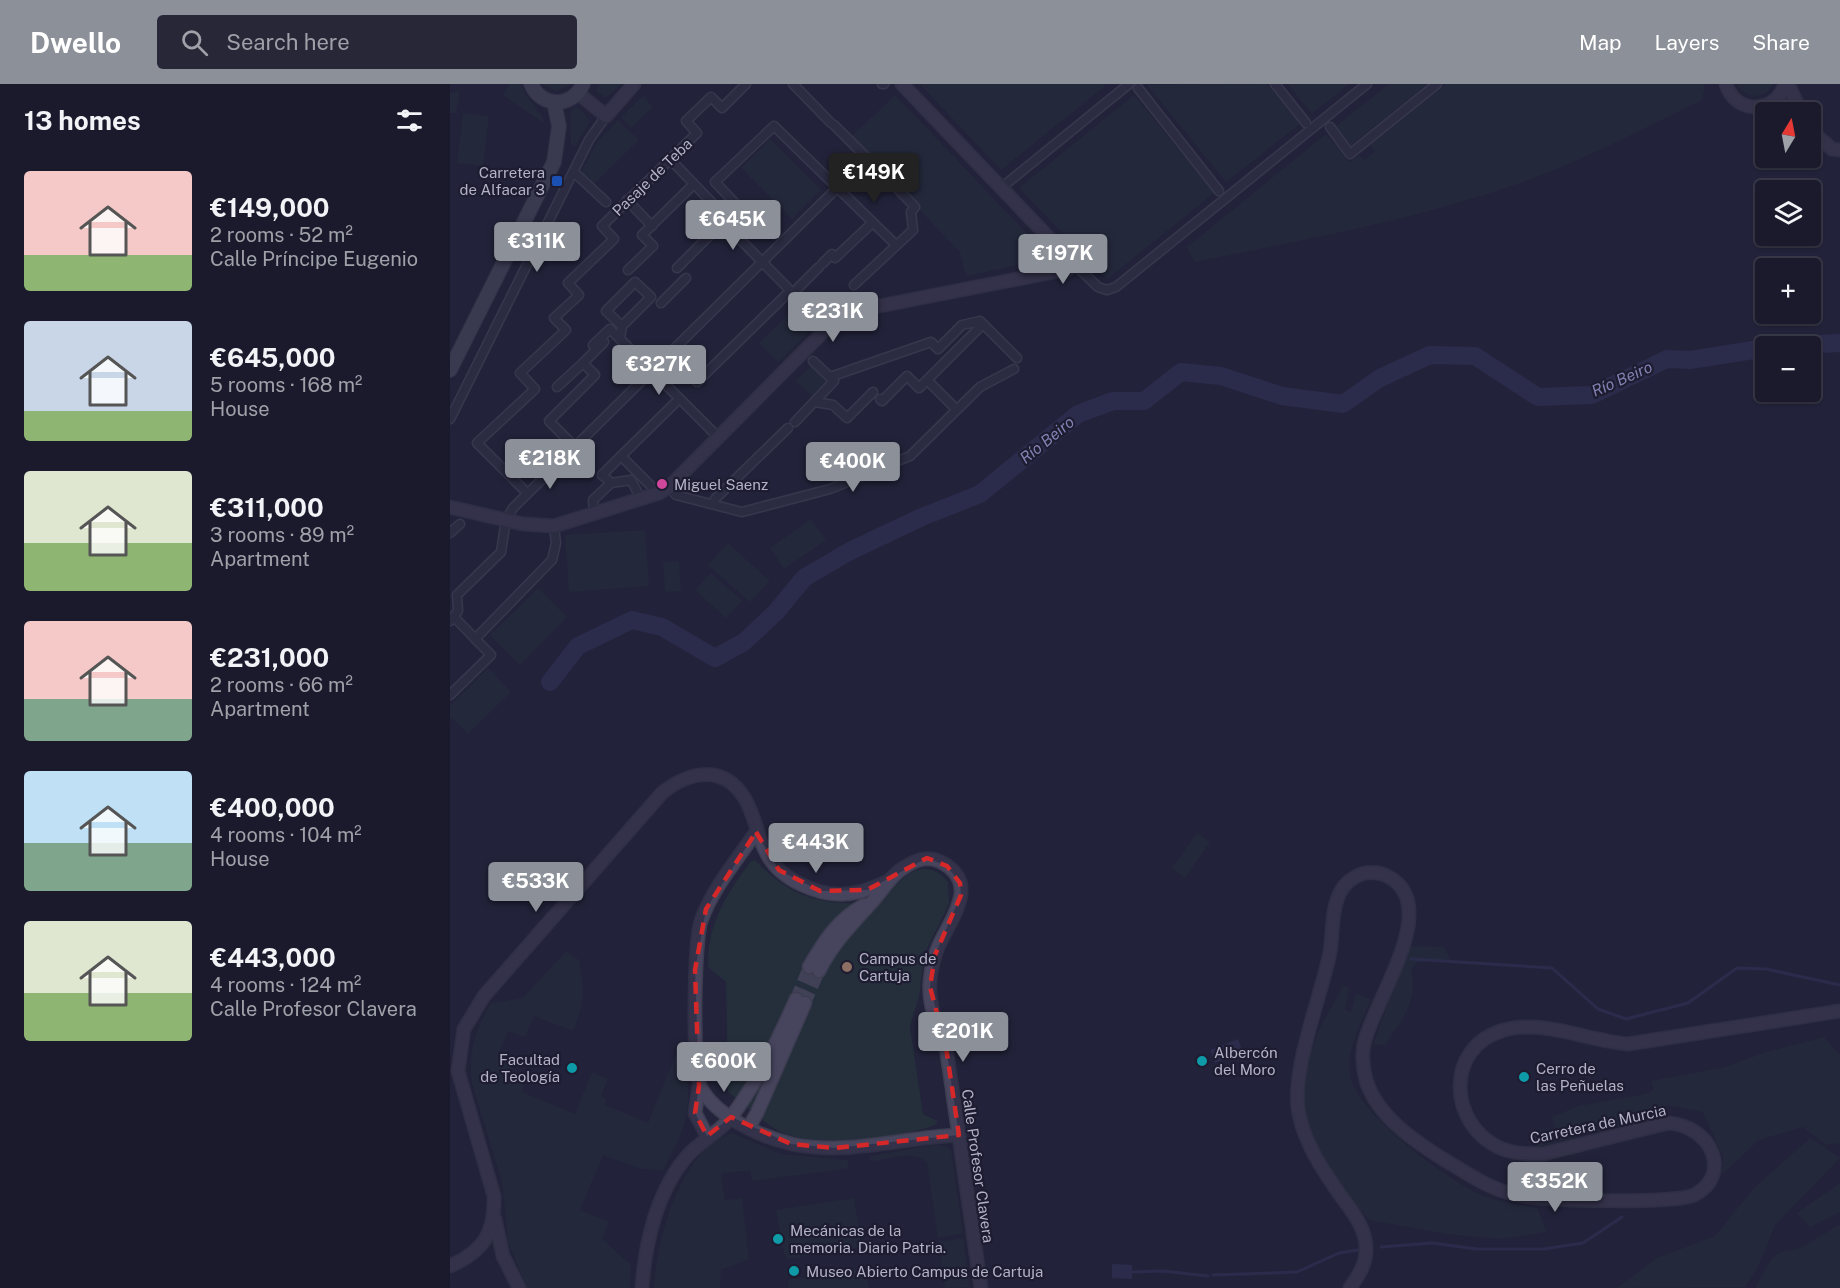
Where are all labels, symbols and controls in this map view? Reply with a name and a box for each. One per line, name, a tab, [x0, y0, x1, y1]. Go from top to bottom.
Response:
search box	[157, 15, 577, 69]
text: Dwello	[30, 26, 121, 59]
icon: search	[178, 26, 211, 59]
text: Search here	[226, 29, 350, 55]
text: Map	[1579, 30, 1622, 55]
text: Layers	[1655, 30, 1719, 55]
text: Share	[1752, 30, 1810, 55]
north arrow	[1755, 102, 1821, 168]
map controls	[1755, 102, 1821, 402]
icon: filters	[393, 104, 426, 137]
text: 13 homes	[24, 105, 141, 136]
street label: Pasaje de Teba	[609, 135, 695, 219]
pin: €149K	[832, 153, 916, 204]
text: €149K	[843, 160, 905, 184]
place label: Carretera de Alfacar 3	[460, 164, 545, 198]
marker: Carretera de Alfacar 3	[550, 174, 564, 188]
button: layers	[1755, 180, 1821, 246]
text: €149,000	[210, 192, 330, 223]
icon: home	[72, 195, 144, 267]
pin: €645K	[691, 200, 775, 251]
text: €645K	[700, 207, 766, 231]
pin: €311K	[495, 222, 579, 273]
text: 2 rooms · 52 m²	[210, 223, 353, 247]
text: €311K	[508, 229, 566, 253]
pin: €197K	[1021, 234, 1105, 285]
text: €197K	[1032, 241, 1094, 265]
text: Calle Príncipe Eugenio	[210, 247, 418, 271]
button: +	[1755, 258, 1821, 324]
pin: €231K	[791, 292, 875, 343]
text: €231K	[802, 299, 864, 323]
button: −	[1755, 336, 1821, 402]
text: €645,000	[210, 342, 336, 373]
icon: home	[72, 345, 144, 417]
pin: €327K	[617, 345, 701, 396]
text: €327K	[626, 352, 692, 376]
water label: Río Beiro	[1589, 357, 1656, 401]
text: 5 rooms · 168 m²	[210, 373, 362, 397]
text: House	[210, 397, 270, 421]
water label: Río Beiro	[1016, 412, 1078, 468]
pin: €218K	[508, 439, 592, 490]
pin: €400K	[811, 442, 895, 493]
text: €218K	[519, 446, 581, 470]
text: €400K	[820, 449, 886, 473]
place label: Miguel Saenz	[674, 476, 768, 493]
marker: Miguel Saenz	[655, 477, 669, 491]
text: €311,000	[210, 492, 324, 523]
icon: home	[72, 495, 144, 567]
text: 3 rooms · 89 m²	[210, 523, 354, 547]
text: Apartment	[210, 547, 310, 571]
text: €231,000	[210, 642, 329, 673]
icon: home	[72, 645, 144, 717]
text: 2 rooms · 66 m²	[210, 673, 353, 697]
text: Apartment	[210, 697, 310, 721]
text: €400,000	[210, 792, 335, 823]
icon: home	[72, 795, 144, 867]
text: 4 rooms · 104 m²	[210, 823, 362, 847]
pin: €443K	[774, 823, 858, 874]
text: €443K	[783, 830, 849, 854]
text: House	[210, 847, 270, 871]
pin: €533K	[494, 862, 578, 913]
text: €533K	[502, 869, 570, 893]
text: €443,000	[210, 942, 336, 973]
icon: home	[72, 945, 144, 1017]
place label: Campus de Cartuja	[859, 950, 937, 984]
marker: Campus de Cartuja	[840, 960, 854, 974]
text: 4 rooms · 124 m²	[210, 973, 361, 997]
text: Calle Profesor Clavera	[210, 997, 417, 1021]
pin: €201K	[921, 1012, 1005, 1063]
text: €201K	[932, 1019, 994, 1043]
pin: €600K	[682, 1042, 766, 1093]
place label: Albercón del Moro	[1214, 1044, 1278, 1078]
text: €600K	[691, 1049, 757, 1073]
place label: Facultad de Teología	[480, 1051, 560, 1085]
marker: Albercón del Moro	[1195, 1054, 1209, 1068]
place label: Cerro de las Peñuelas	[1536, 1060, 1624, 1094]
marker: Facultad de Teología	[565, 1061, 579, 1075]
marker: Cerro de las Peñuelas	[1517, 1070, 1531, 1084]
street label: Calle Profesor Clavera	[959, 1088, 997, 1244]
street label: Carretera de Murcia	[1528, 1101, 1668, 1147]
pin: €352K	[1513, 1162, 1597, 1213]
text: €352K	[1522, 1169, 1588, 1193]
place label: Mecánicas de la memoria. Diario Patria.	[790, 1222, 946, 1256]
marker: Mecánicas de la memoria. Diario Patria.	[771, 1232, 785, 1246]
place label: Museo Abierto Campus de Cartuja	[806, 1263, 1043, 1280]
marker: Museo Abierto Campus de Cartuja	[787, 1264, 801, 1278]

